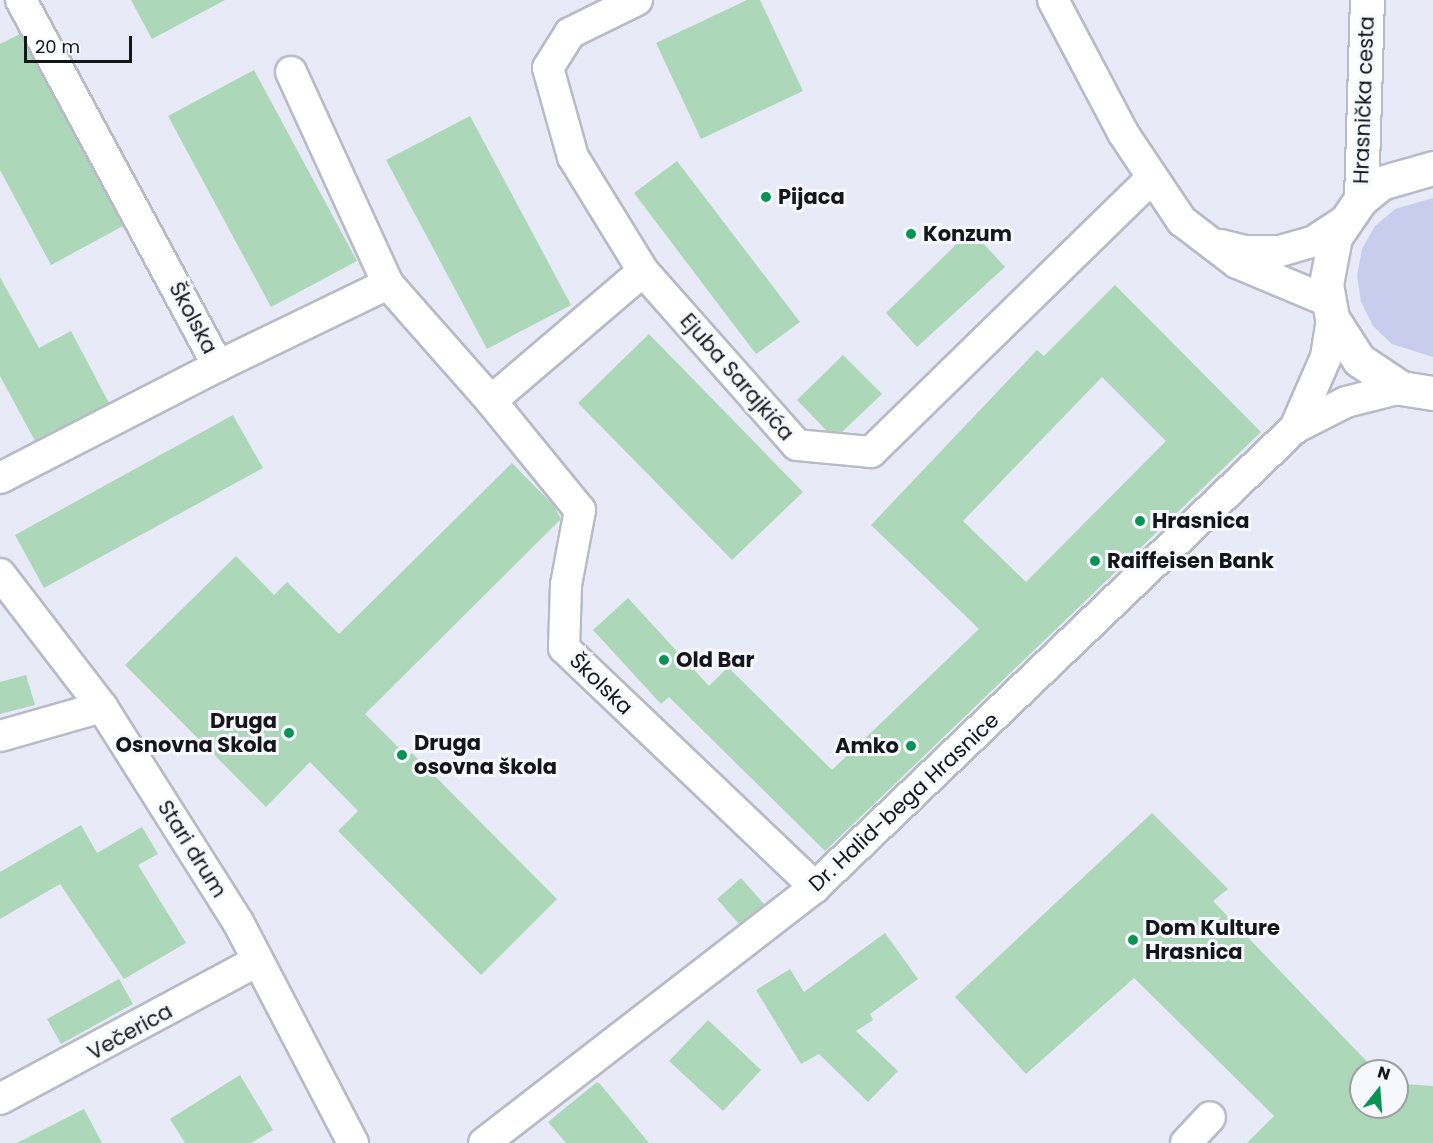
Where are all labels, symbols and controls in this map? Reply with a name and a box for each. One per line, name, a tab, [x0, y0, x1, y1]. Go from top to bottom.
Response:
street label: Hrasnička cesta	[1348, 16, 1380, 184]
scale bar	[27, 24, 135, 62]
text: 20 m	[35, 34, 80, 59]
place label: Pijaca	[778, 184, 845, 210]
marker: Pijaca	[759, 190, 773, 204]
place label: Konzum	[923, 221, 1012, 247]
marker: Konzum	[904, 227, 918, 241]
street label: Školska	[164, 278, 222, 358]
street label: Ejuba Sarajkića	[675, 308, 799, 446]
place label: Hrasnica	[1152, 508, 1250, 534]
marker: Hrasnica	[1133, 514, 1147, 528]
place label: Raiffeisen Bank	[1107, 548, 1274, 574]
marker: Raiffeisen Bank	[1088, 554, 1102, 568]
place label: Old Bar	[676, 647, 754, 673]
street label: Školska	[564, 648, 638, 720]
marker: Old Bar	[657, 653, 671, 667]
street label: Dr. Halid-bega Hrasnice	[804, 707, 1004, 897]
place label: Druga Osnovna Skola	[116, 708, 277, 758]
marker: Druga Osnovna Skola	[282, 726, 296, 740]
place label: Druga osovna škola	[414, 730, 557, 780]
place label: Amko	[835, 733, 899, 759]
marker: Amko	[904, 739, 918, 753]
marker: Druga osovna škola	[395, 748, 409, 762]
street label: Stari drum	[152, 796, 232, 902]
place label: Dom Kulture Hrasnica	[1145, 915, 1280, 965]
marker: Dom Kulture Hrasnica	[1126, 933, 1140, 947]
street label: Večerica	[83, 998, 177, 1066]
north arrow	[1349, 1059, 1409, 1119]
text: N	[1375, 1060, 1393, 1086]

